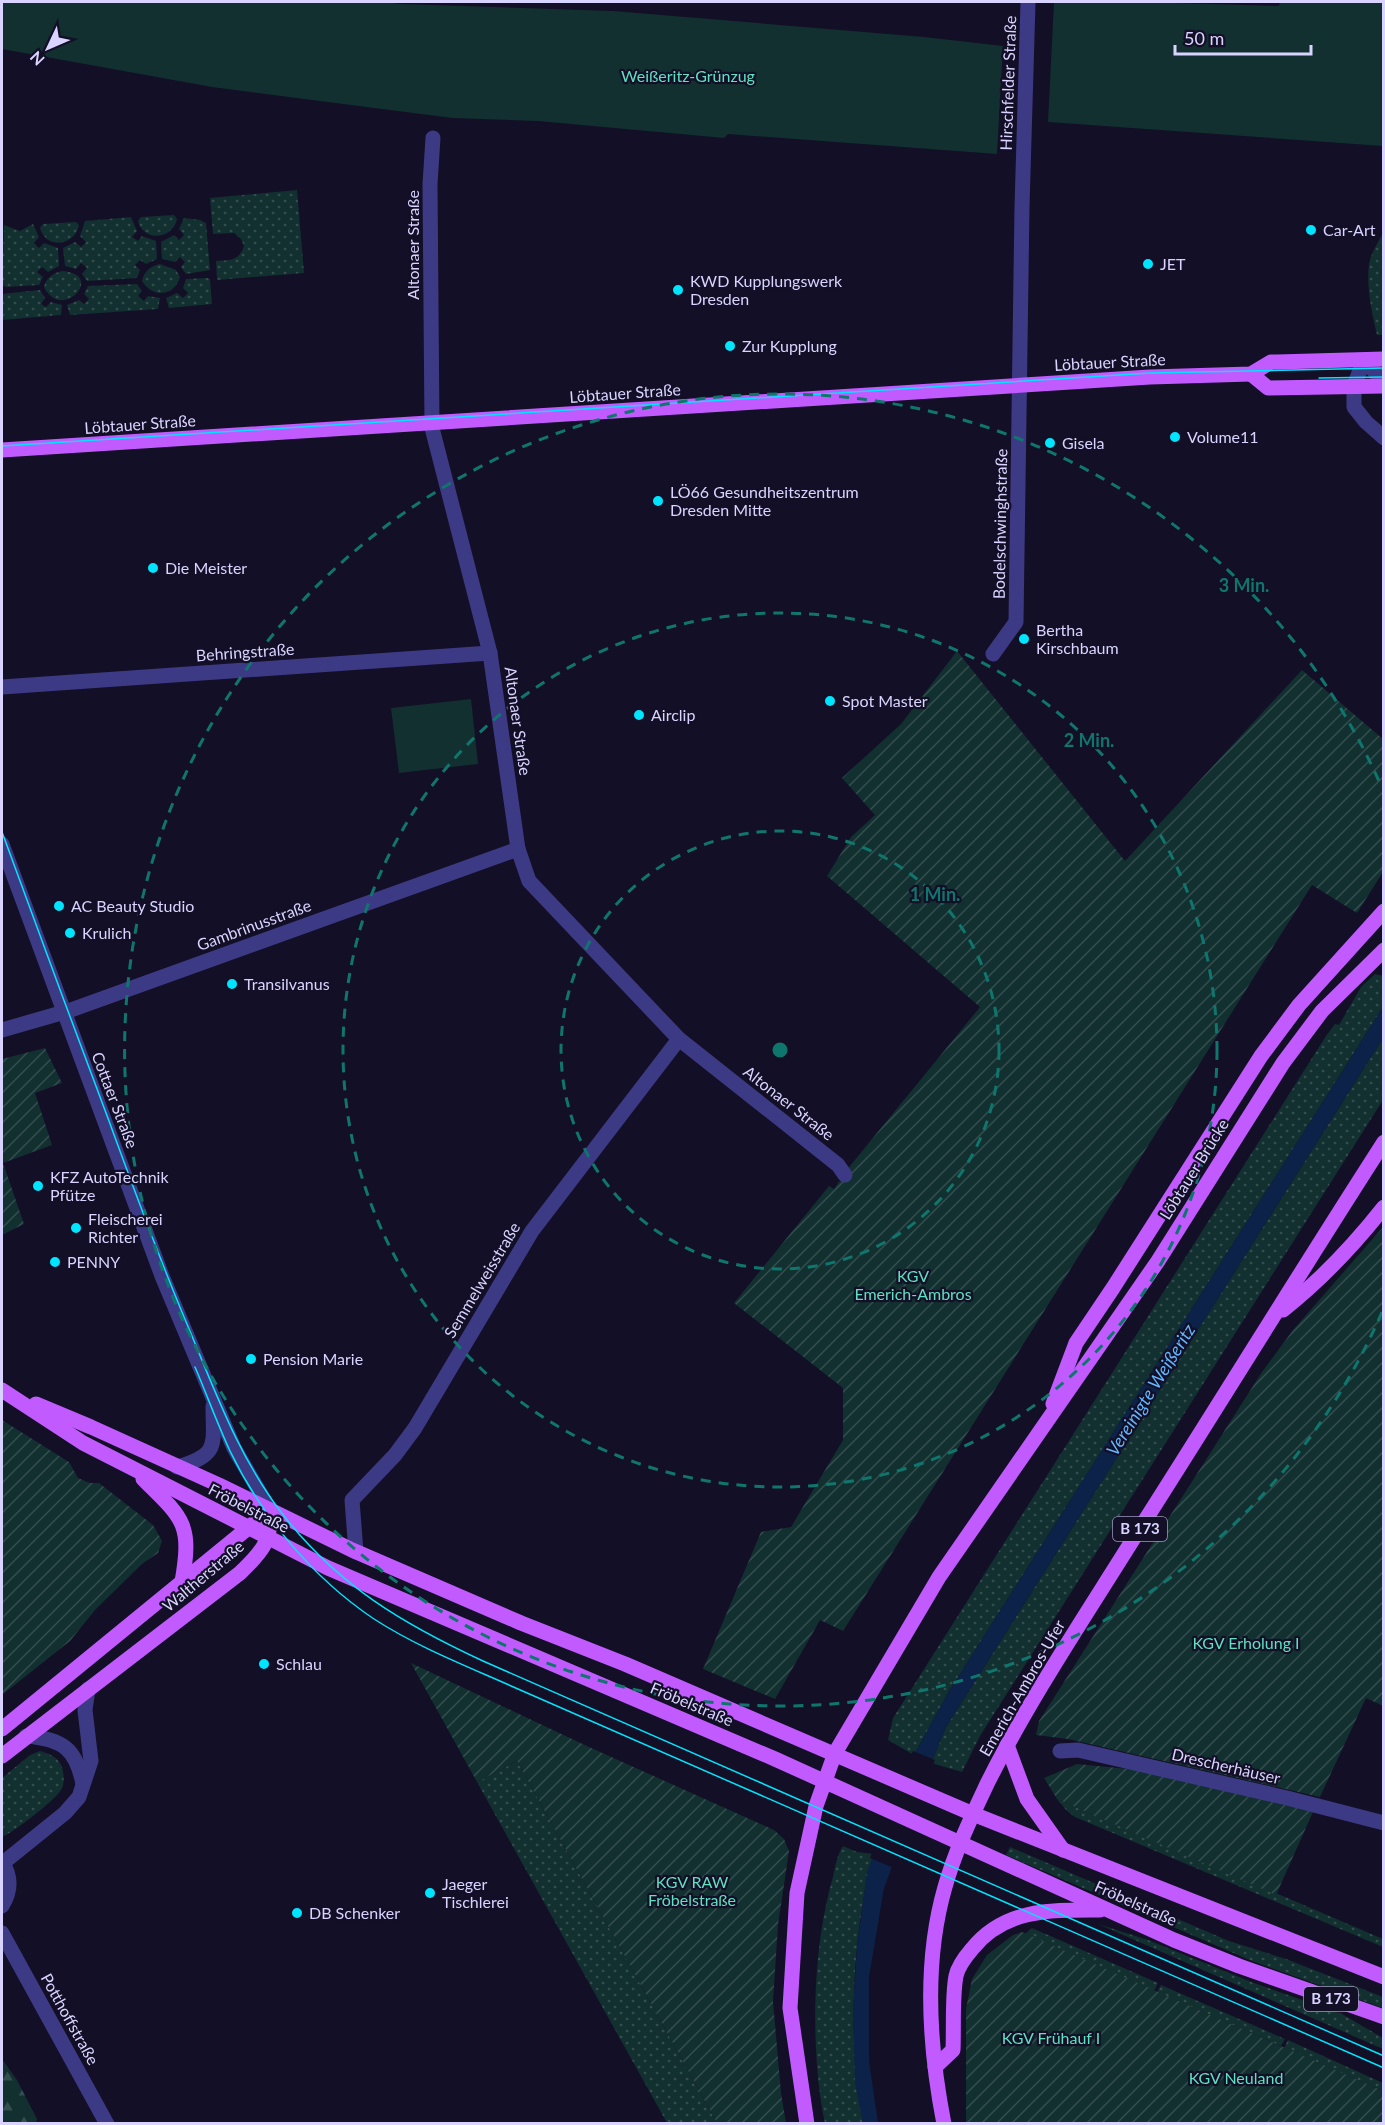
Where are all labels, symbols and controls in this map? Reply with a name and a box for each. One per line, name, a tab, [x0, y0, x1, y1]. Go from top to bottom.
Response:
street label: Hirschfelder Straße	[996, 15, 1019, 151]
north arrow	[18, 18, 78, 78]
scale bar	[1175, 18, 1312, 56]
text: 50 m	[1184, 27, 1224, 49]
text: N	[26, 48, 48, 70]
park label: Weißeritz-Grünzug	[621, 66, 755, 85]
street label: Altonaer Straße	[403, 190, 422, 300]
place label: Car-Art	[1323, 220, 1376, 239]
marker: Car-Art	[1304, 223, 1318, 237]
place label: JET	[1160, 254, 1186, 273]
marker: JET	[1141, 257, 1155, 271]
place label: KWD Kupplungswerk Dresden	[690, 271, 843, 308]
marker: KWD Kupplungswerk Dresden	[671, 283, 685, 297]
place label: Zur Kupplung	[742, 336, 837, 355]
marker: Zur Kupplung	[723, 339, 737, 353]
street label: Löbtauer Straße	[1054, 349, 1166, 374]
street label: Löbtauer Straße	[569, 379, 681, 406]
street label: Löbtauer Straße	[84, 410, 196, 437]
place label: Volume11	[1187, 427, 1259, 446]
marker: Volume11	[1168, 430, 1182, 444]
place label: Gisela	[1062, 433, 1105, 452]
marker: Gisela	[1043, 436, 1057, 450]
street label: Bodelschwinghstraße	[989, 449, 1010, 599]
place label: LÖ66 Gesundheitszentrum Dresden Mitte	[670, 482, 859, 519]
marker: LÖ66 Gesundheitszentrum Dresden Mitte	[651, 494, 665, 508]
place label: Die Meister	[165, 558, 247, 577]
marker: Die Meister	[146, 561, 160, 575]
text: 3 Min.	[1219, 574, 1269, 596]
place label: Bertha Kirschbaum	[1036, 620, 1119, 657]
marker: Bertha Kirschbaum	[1017, 632, 1031, 646]
street label: Behringstraße	[195, 639, 295, 664]
street label: Altonaer Straße	[501, 665, 536, 777]
place label: Spot Master	[842, 691, 928, 710]
marker: Spot Master	[823, 694, 837, 708]
place label: Airclip	[651, 705, 695, 724]
marker: Airclip	[632, 708, 646, 722]
text: 2 Min.	[1064, 729, 1114, 751]
text: 1 Min.	[910, 883, 960, 905]
street label: Gambrinusstraße	[194, 895, 314, 954]
place label: AC Beauty Studio	[71, 896, 194, 915]
marker: AC Beauty Studio	[52, 899, 66, 913]
place label: Krulich	[82, 923, 132, 942]
marker: Krulich	[63, 926, 77, 940]
place label: Transilvanus	[244, 974, 330, 993]
marker: Transilvanus	[225, 977, 239, 991]
centre of rings	[770, 1040, 790, 1060]
street label: Cottaer Straße	[88, 1049, 143, 1151]
street label: Altonaer Straße	[740, 1061, 838, 1144]
street label: Löbtauer Brücke	[1155, 1115, 1232, 1222]
place label: KFZ AutoTechnik Pfütze	[50, 1167, 169, 1204]
marker: KFZ AutoTechnik Pfütze	[31, 1179, 45, 1193]
place label: Fleischerei Richter	[88, 1209, 163, 1246]
street label: Semmelweisstraße	[440, 1219, 524, 1341]
marker: Fleischerei Richter	[69, 1221, 83, 1235]
place label: PENNY	[67, 1252, 120, 1271]
marker: PENNY	[48, 1255, 62, 1269]
park label: KGV Emerich-Ambros	[854, 1266, 972, 1303]
water label: Vereinigte Weißeritz	[1101, 1319, 1200, 1459]
place label: Pension Marie	[263, 1349, 363, 1368]
marker: Pension Marie	[244, 1352, 258, 1366]
street label: Fröbelstraße	[206, 1479, 293, 1536]
road number: B 173	[1113, 1517, 1167, 1541]
street label: Waltherstraße	[158, 1536, 247, 1615]
street label: Emerich-Ambros-Ufer	[975, 1616, 1068, 1759]
park label: KGV Erholung I	[1192, 1633, 1300, 1652]
place label: Schlau	[276, 1654, 322, 1673]
marker: Schlau	[257, 1657, 271, 1671]
street label: Fröbelstraße	[648, 1678, 736, 1730]
street label: Drescherhäuser	[1170, 1744, 1282, 1787]
park label: KGV RAW Fröbelstraße	[648, 1872, 736, 1909]
place label: Jaeger Tischlerei	[442, 1874, 509, 1911]
street label: Fröbelstraße	[1092, 1876, 1180, 1929]
marker: Jaeger Tischlerei	[423, 1886, 437, 1900]
place label: DB Schenker	[309, 1903, 400, 1922]
marker: DB Schenker	[290, 1906, 304, 1920]
street label: Potthoffstraße	[38, 1970, 103, 2068]
road number: B 173	[1304, 1987, 1358, 2011]
park label: KGV Frühauf I	[1002, 2028, 1100, 2047]
park label: KGV Neuland	[1189, 2068, 1283, 2087]

